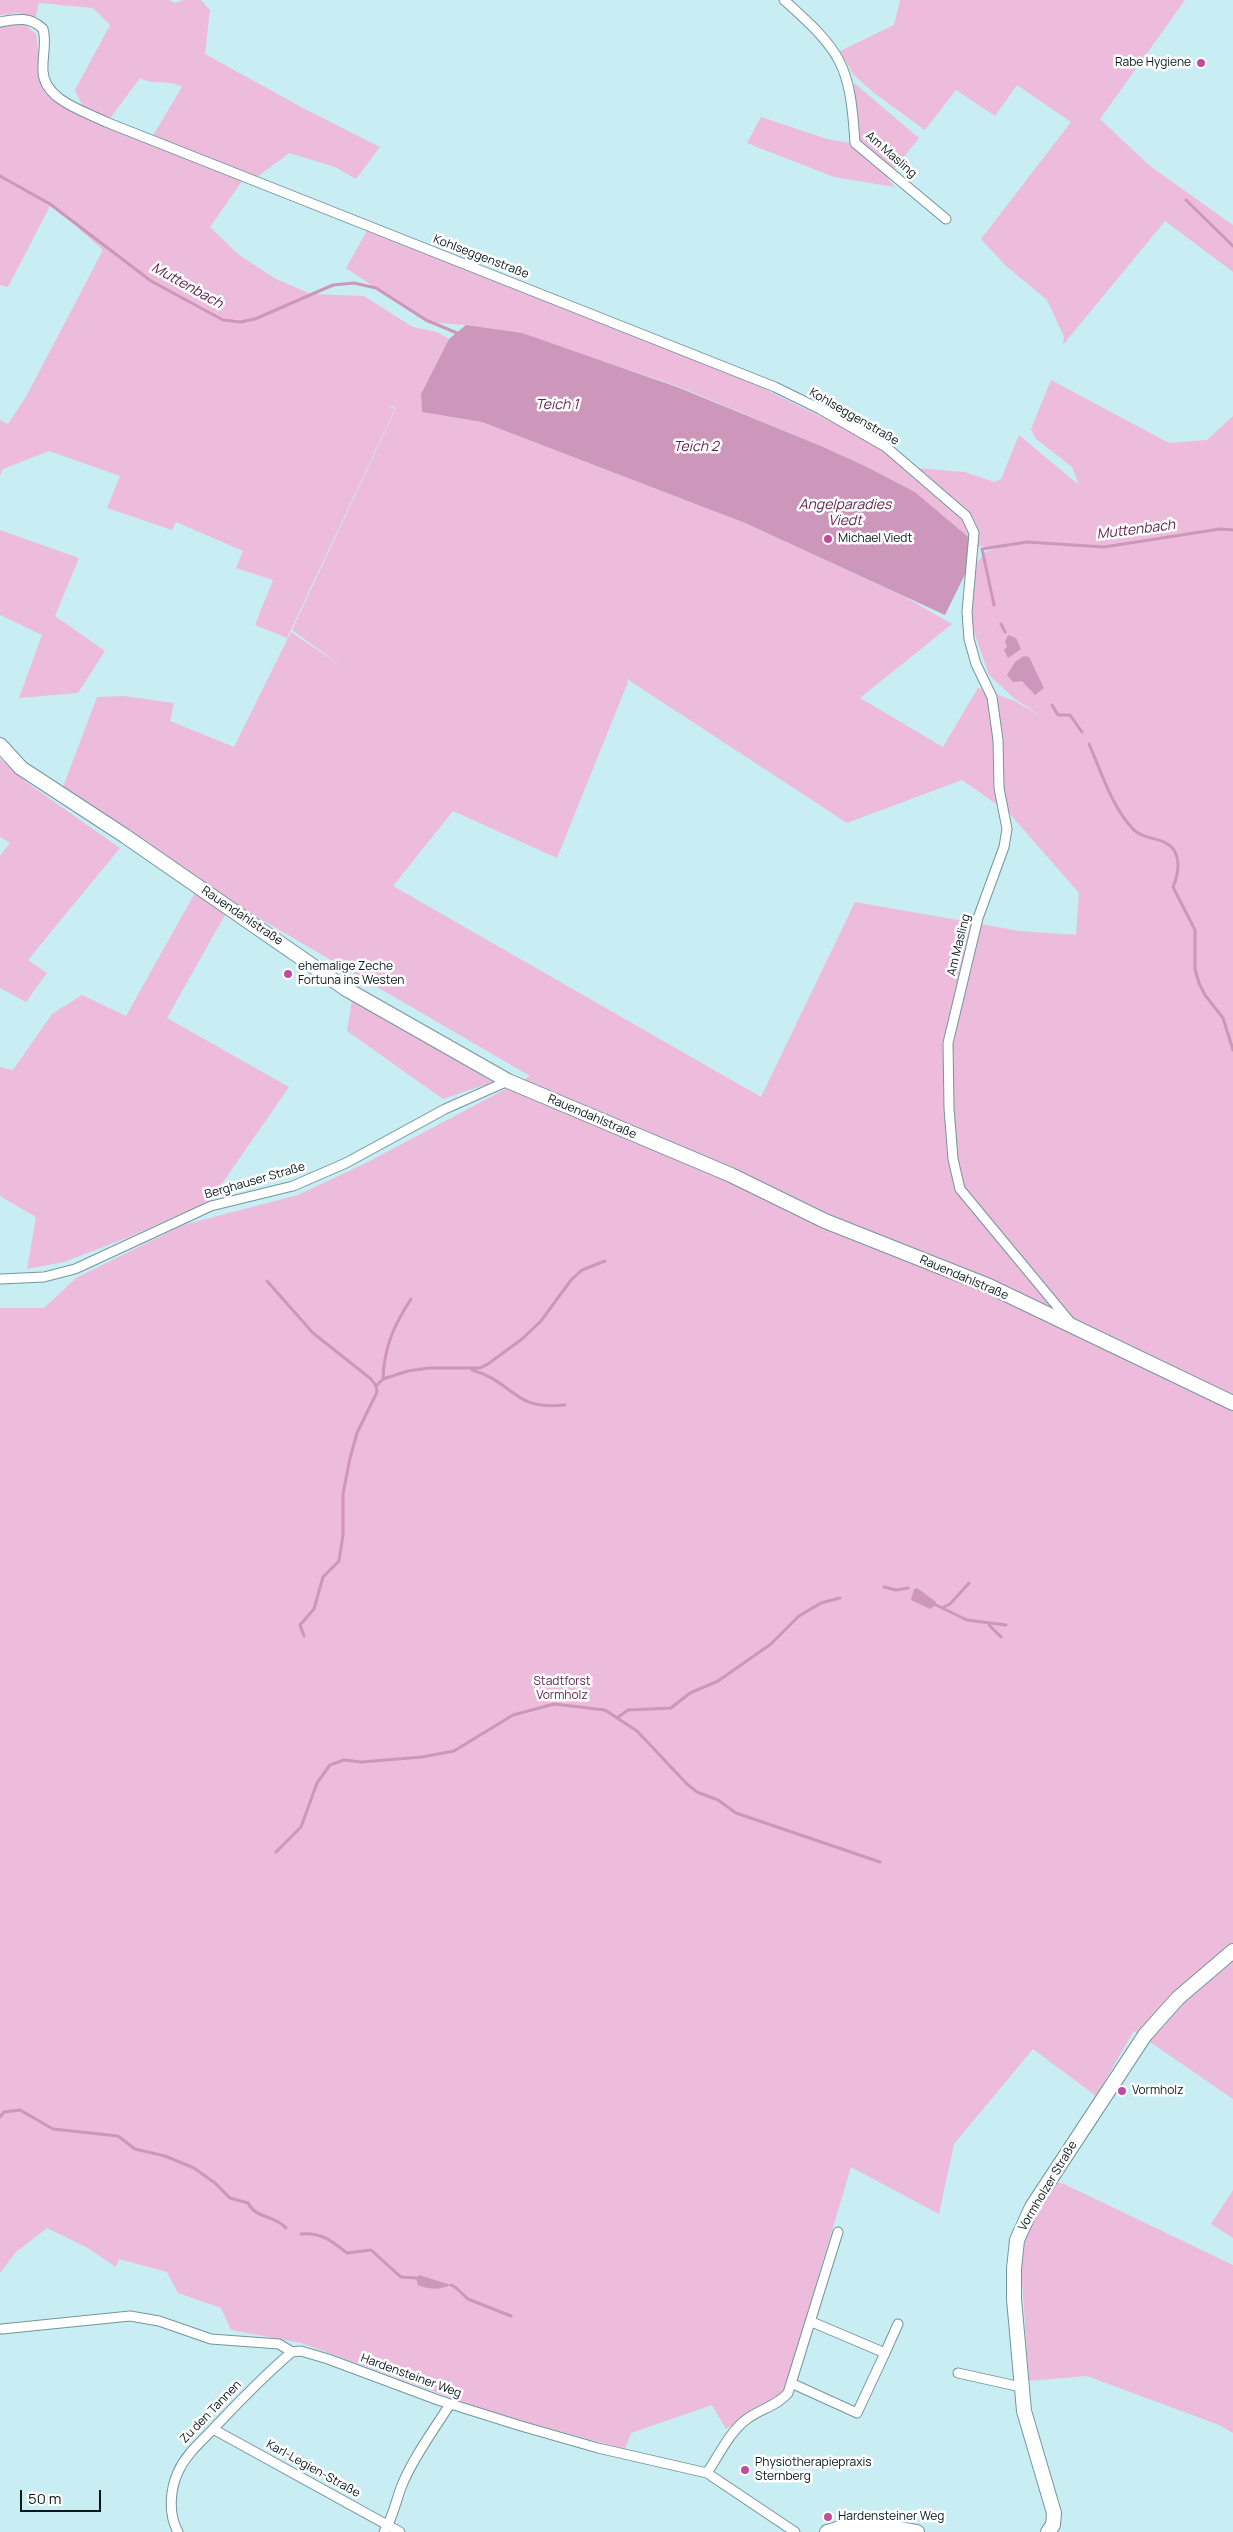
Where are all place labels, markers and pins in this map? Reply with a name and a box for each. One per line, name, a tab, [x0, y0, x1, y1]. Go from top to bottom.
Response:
place label: Rabe Hygiene	[1115, 56, 1191, 70]
marker: Rabe Hygiene	[1195, 57, 1207, 69]
place label: Michael Viedt	[838, 532, 912, 546]
marker: Michael Viedt	[822, 533, 834, 545]
place label: ehemalige Zeche Fortuna ins Westen	[298, 960, 404, 988]
marker: ehemalige Zeche Fortuna ins Westen	[282, 968, 294, 980]
place label: Vormholz	[1132, 2084, 1184, 2098]
marker: Vormholz	[1116, 2085, 1128, 2097]
place label: Physiotherapiepraxis Sternberg	[755, 2456, 872, 2484]
marker: Physiotherapiepraxis Sternberg	[739, 2464, 751, 2476]
place label: Hardensteiner Weg	[838, 2510, 944, 2524]
marker: Hardensteiner Weg	[822, 2511, 834, 2523]

